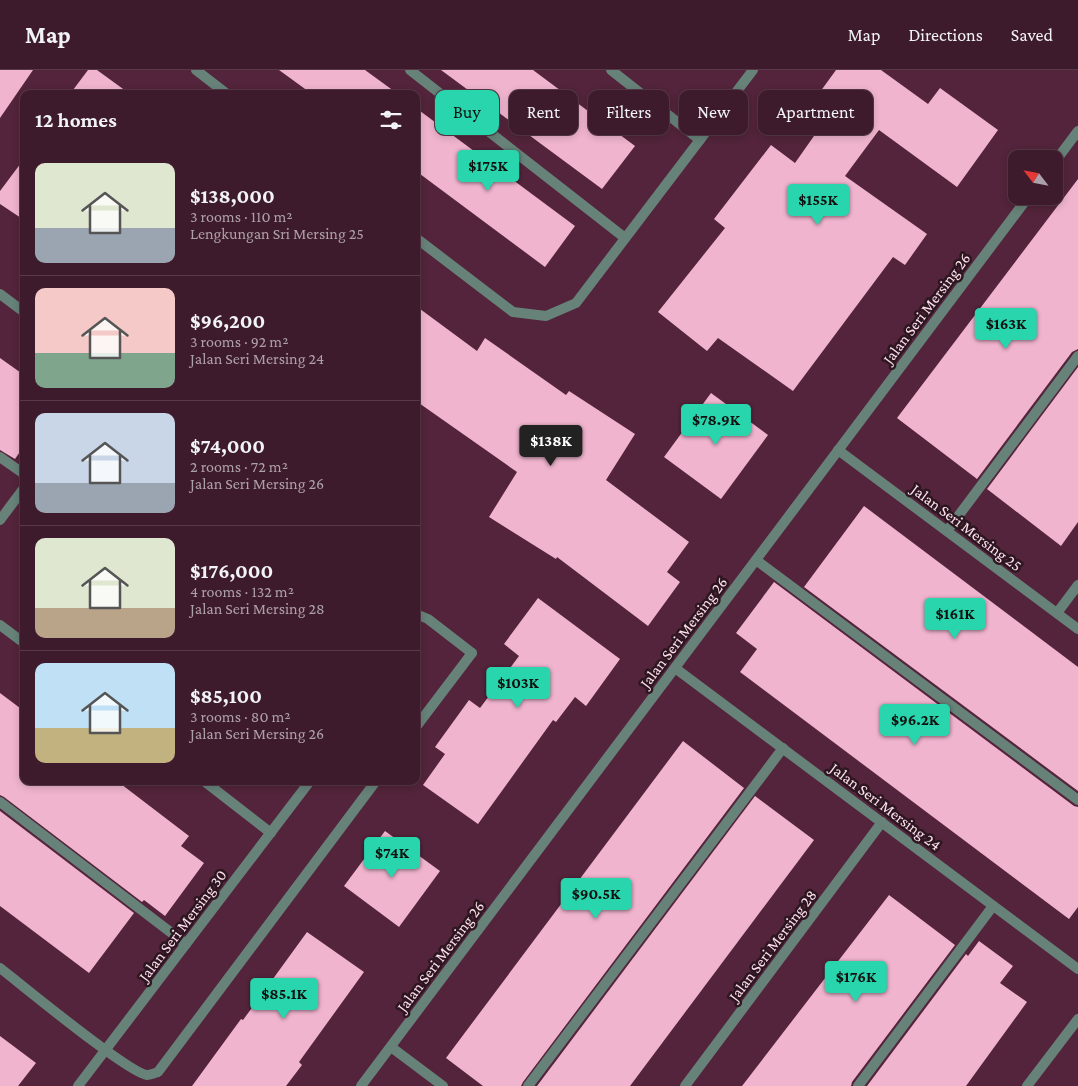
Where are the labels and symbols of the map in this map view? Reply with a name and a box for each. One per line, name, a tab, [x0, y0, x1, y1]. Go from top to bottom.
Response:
pin: $175K	[453, 150, 523, 192]
north arrow	[1008, 150, 1062, 205]
pin: $155K	[783, 184, 853, 226]
street label: Jalan Seri Mersing 26	[878, 250, 974, 369]
pin: $163K	[971, 308, 1041, 350]
pin: $78.9K	[675, 404, 757, 446]
pin: $138K	[516, 424, 586, 467]
street label: Jalan Seri Mersing 25	[906, 479, 1025, 575]
street label: Jalan Seri Mersing 26	[635, 574, 731, 693]
pin: $161K	[920, 598, 990, 640]
pin: $103K	[483, 666, 553, 709]
pin: $96.2K	[874, 704, 956, 746]
street label: Jalan Seri Mersing 24	[825, 758, 944, 854]
pin: $74K	[362, 836, 422, 879]
street label: Jalan Seri Mersing 30	[134, 866, 231, 987]
pin: $90.5K	[555, 878, 637, 920]
street label: Jalan Seri Mersing 28	[724, 886, 821, 1006]
street label: Jalan Seri Mersing 26	[392, 898, 488, 1017]
pin: $176K	[821, 960, 891, 1003]
pin: $85.1K	[243, 978, 325, 1020]

